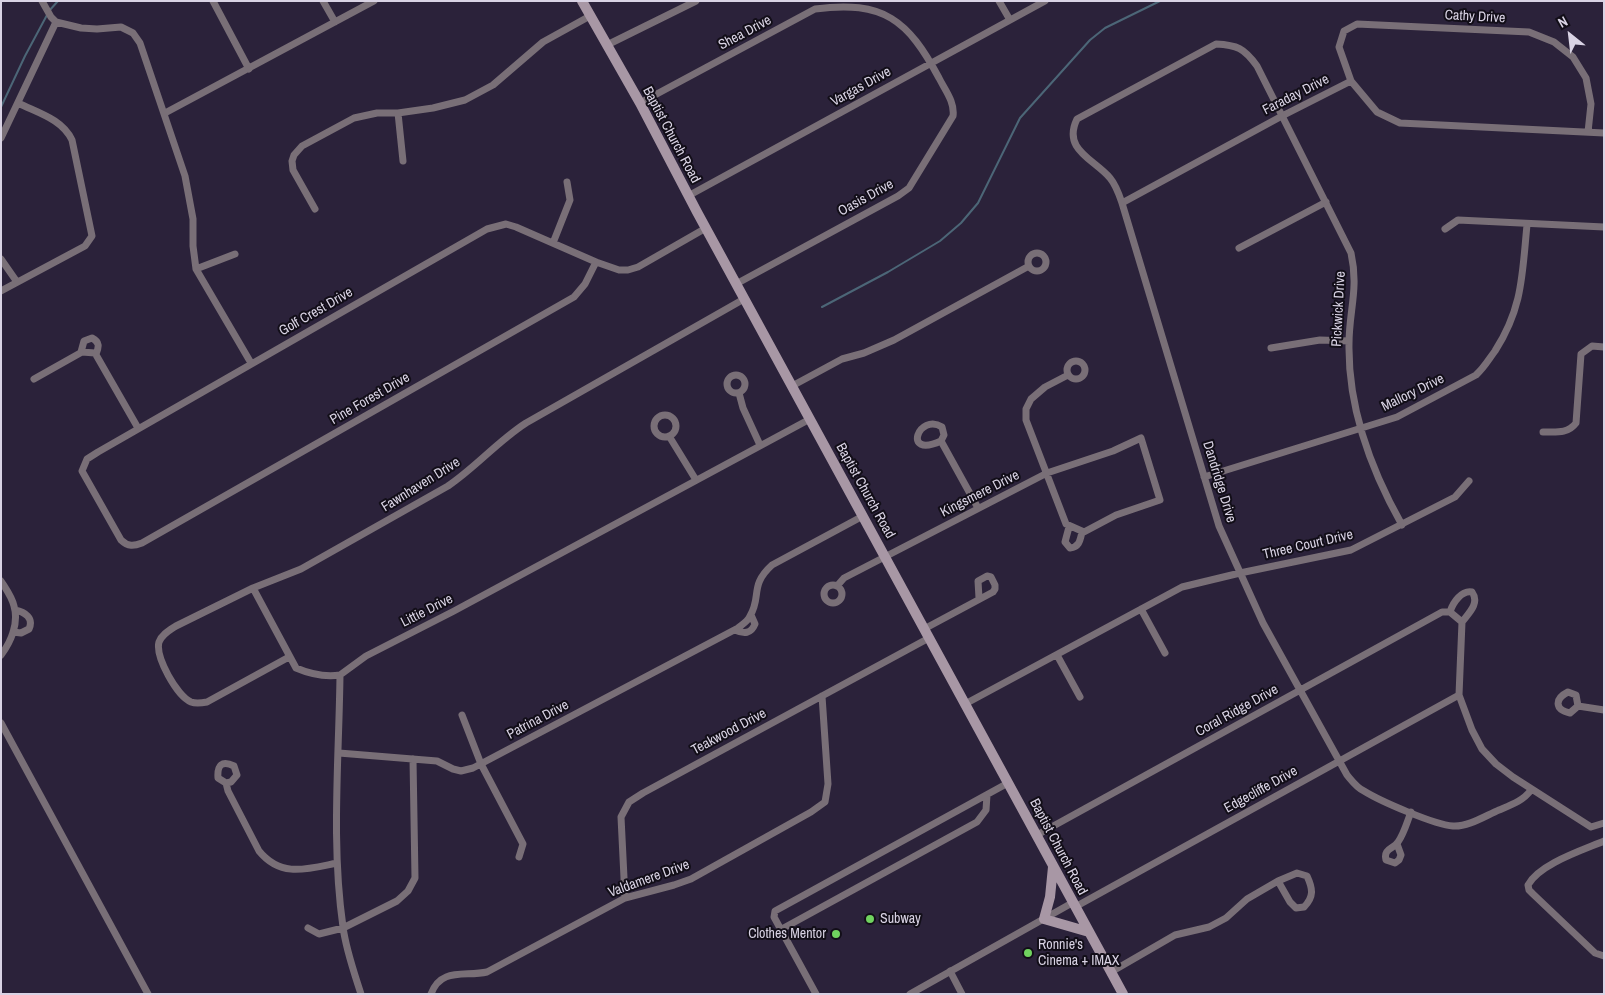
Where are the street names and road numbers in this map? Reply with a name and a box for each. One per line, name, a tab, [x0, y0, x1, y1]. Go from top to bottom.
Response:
street label: Cathy Drive	[1444, 7, 1506, 27]
street label: Shea Drive	[716, 12, 774, 54]
street label: Vargas Drive	[828, 64, 894, 110]
street label: Faraday Drive	[1260, 71, 1332, 119]
street label: Baptist Church Road	[639, 84, 703, 186]
street label: Oasis Drive	[835, 176, 897, 220]
street label: Pickwick Drive	[1329, 271, 1349, 347]
street label: Golf Crest Drive	[276, 284, 356, 340]
street label: Pine Forest Drive	[327, 369, 413, 429]
street label: Mallory Drive	[1379, 371, 1447, 415]
street label: Dandridge Drive	[1199, 439, 1239, 525]
street label: Baptist Church Road	[832, 440, 898, 542]
street label: Fawnhaven Drive	[379, 454, 463, 516]
street label: Kingsmere Drive	[938, 467, 1022, 521]
street label: Three Court Drive	[1261, 526, 1355, 564]
street label: Littie Drive	[398, 591, 456, 631]
street label: Coral Ridge Drive	[1193, 681, 1281, 741]
street label: Patrina Drive	[504, 697, 572, 743]
street label: Teakwood Drive	[689, 705, 769, 759]
street label: Edgecliffe Drive	[1221, 763, 1301, 817]
street label: Baptist Church Road	[1026, 796, 1090, 898]
street label: Valdamere Drive	[606, 857, 692, 901]

